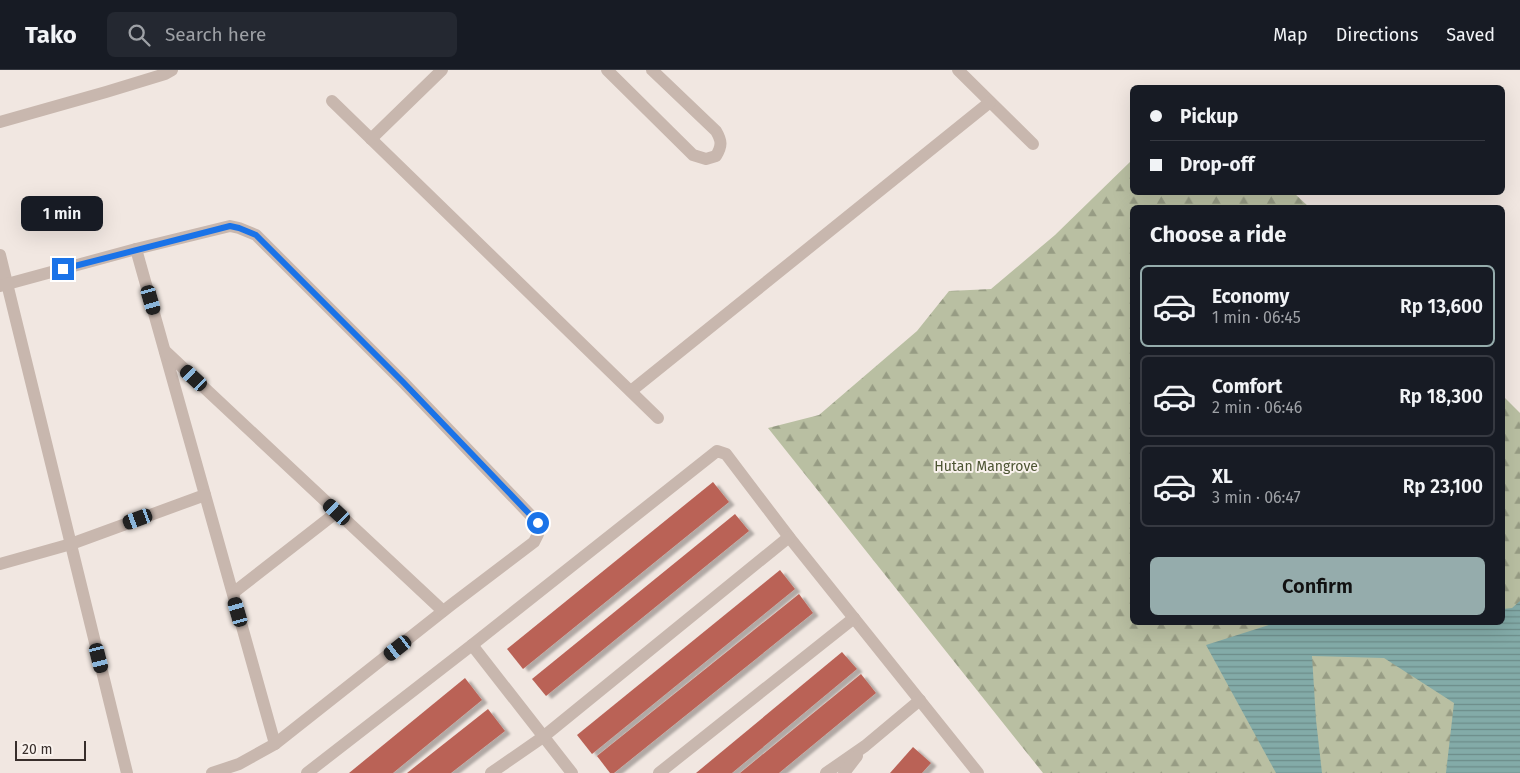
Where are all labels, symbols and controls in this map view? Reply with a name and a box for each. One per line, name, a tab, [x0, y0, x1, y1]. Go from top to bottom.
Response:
search box	[107, 12, 457, 57]
text: Tako	[25, 21, 77, 49]
icon: search	[125, 21, 153, 49]
text: Search here	[165, 23, 266, 46]
text: Map	[1273, 24, 1308, 46]
text: Directions	[1336, 24, 1418, 46]
text: Saved	[1446, 24, 1495, 46]
text: Pickup	[1180, 105, 1238, 128]
text: Drop-off	[1180, 153, 1254, 176]
callout: 1 min	[22, 196, 104, 232]
text: 1 min	[43, 204, 81, 223]
text: Choose a ride	[1150, 221, 1286, 248]
route end	[52, 258, 74, 280]
car	[139, 284, 162, 316]
icon: car	[1152, 284, 1197, 329]
text: Economy	[1212, 285, 1289, 308]
text: Rp 13,600	[1400, 295, 1483, 318]
text: 1 min · 06:45	[1212, 308, 1301, 327]
car	[177, 362, 210, 394]
icon: car	[1152, 374, 1197, 419]
text: Comfort	[1212, 375, 1282, 398]
text: Rp 18,300	[1399, 385, 1483, 408]
text: 2 min · 06:46	[1212, 398, 1302, 417]
park label: Hutan Mangrove	[934, 458, 1038, 475]
icon: car	[1152, 464, 1197, 509]
text: XL	[1212, 465, 1233, 488]
text: Rp 23,100	[1403, 475, 1483, 498]
text: 3 min · 06:47	[1212, 488, 1301, 507]
car	[320, 496, 353, 528]
car	[121, 507, 154, 531]
route start	[527, 512, 549, 534]
button: Confirm	[1150, 557, 1485, 615]
car	[226, 596, 249, 628]
car	[381, 633, 414, 663]
car	[88, 642, 109, 674]
scale bar	[15, 738, 86, 761]
text: 20 m	[22, 741, 52, 758]

